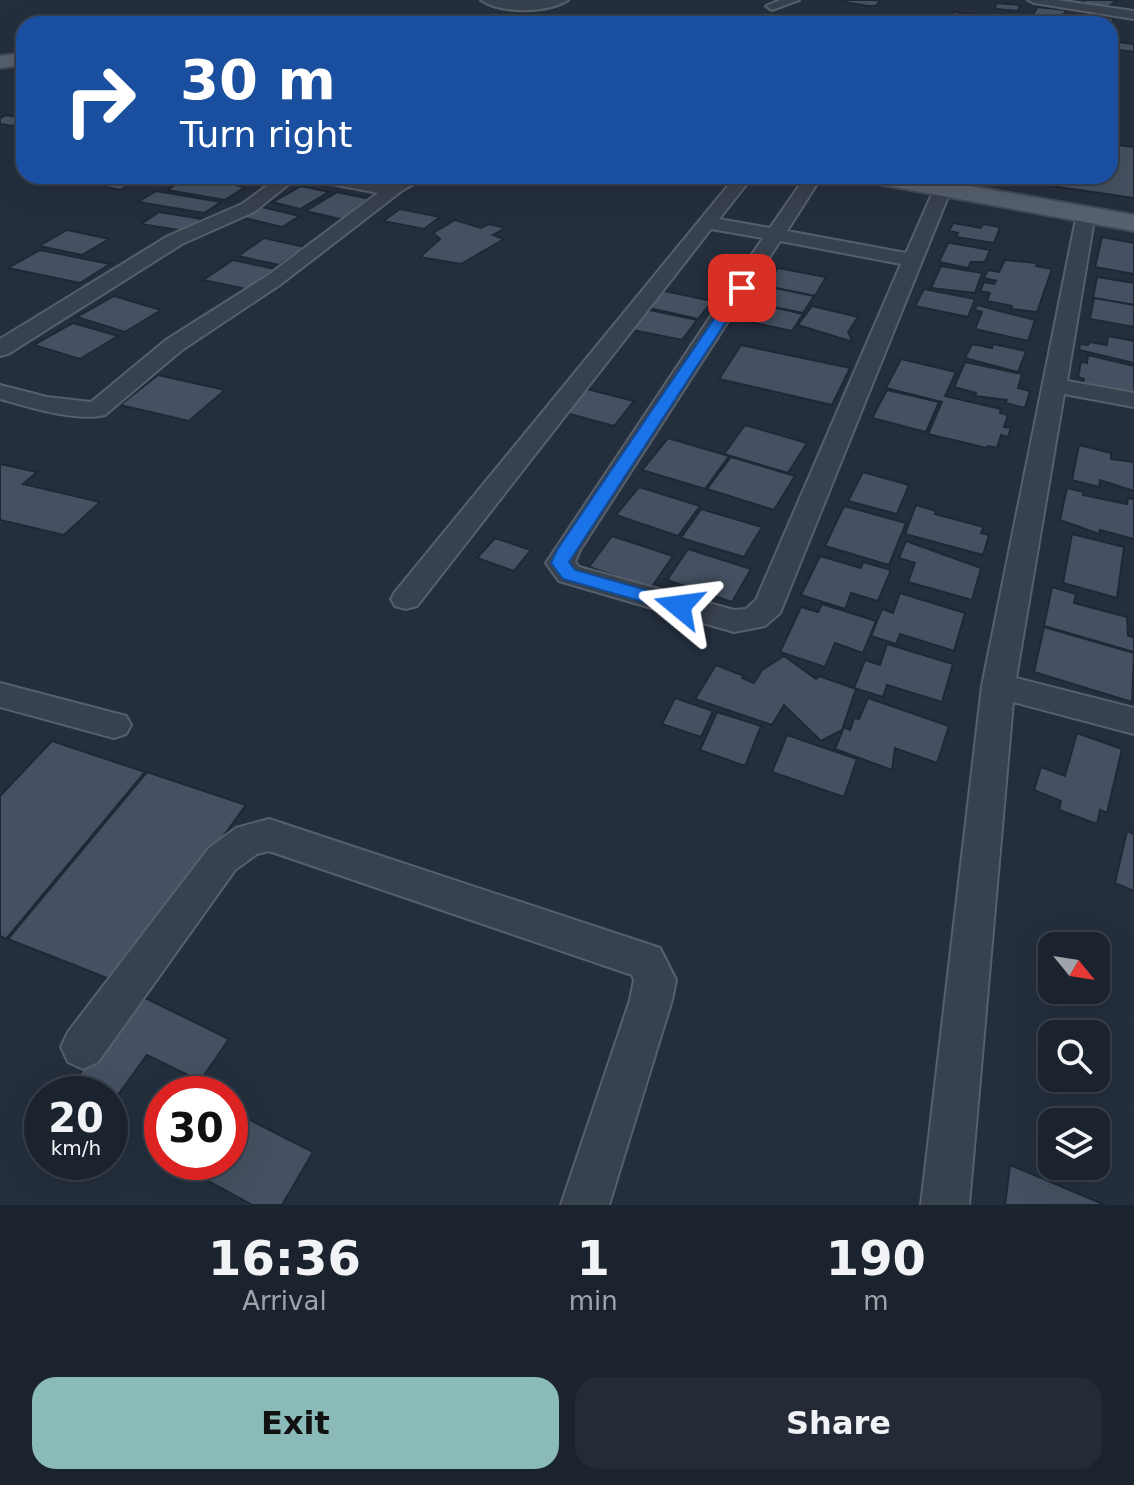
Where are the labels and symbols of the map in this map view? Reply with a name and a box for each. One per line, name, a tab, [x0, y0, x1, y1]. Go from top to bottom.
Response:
pin	[708, 254, 776, 322]
position arrow	[637, 564, 721, 648]
north arrow	[1038, 932, 1110, 1004]
speed limit sign: 30	[144, 1076, 248, 1180]

